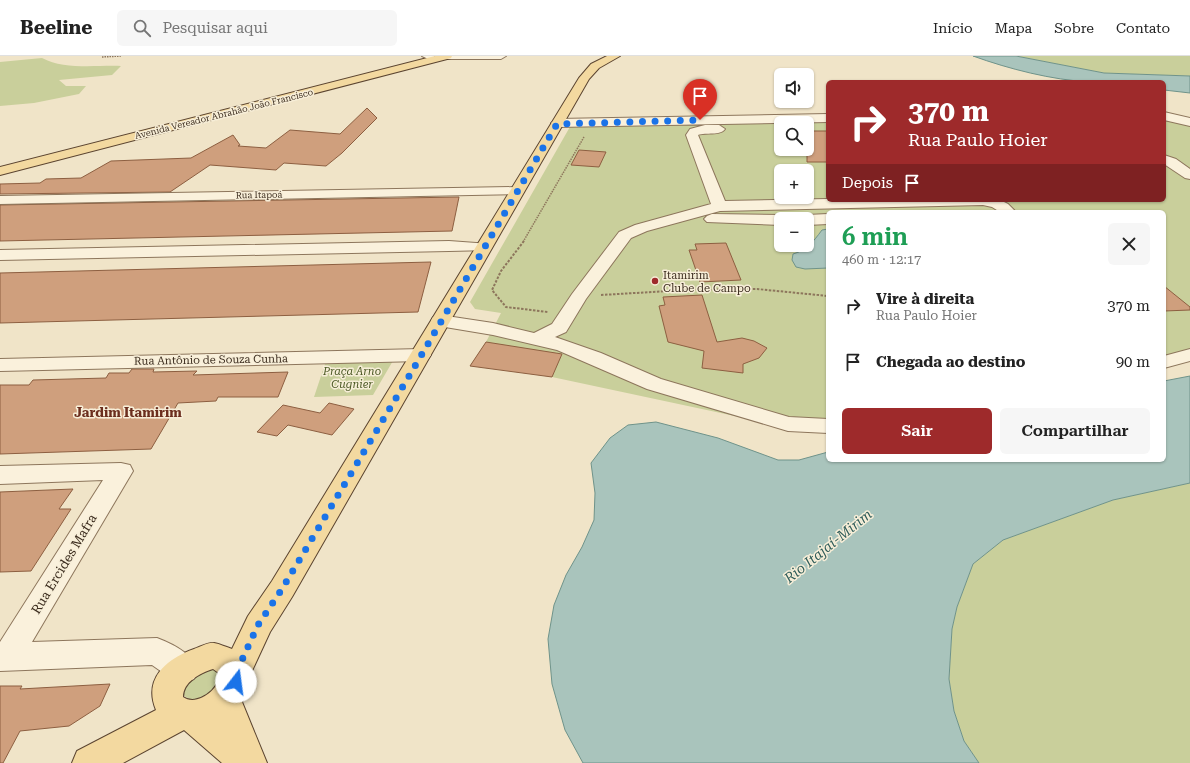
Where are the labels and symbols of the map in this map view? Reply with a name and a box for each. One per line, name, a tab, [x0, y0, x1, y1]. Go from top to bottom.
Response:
pin	[683, 79, 717, 120]
street label: Avenida Vereador Abrahão João Francisco	[134, 87, 315, 141]
street label: Rua Itapoá	[236, 190, 283, 200]
place label: Itamirim Clube de Campo	[663, 269, 751, 295]
marker: Itamirim Clube de Campo	[650, 276, 660, 286]
street label: Rua Antônio de Souza Cunha	[134, 352, 288, 368]
park label: Praça Arno Cugnier	[322, 365, 381, 391]
district label: Jardim Itamirim	[74, 405, 182, 420]
water label: Rio Itajaí-Mirim	[780, 506, 875, 587]
street label: Rua Ercides Mafra	[28, 511, 100, 617]
position arrow	[215, 661, 257, 703]

